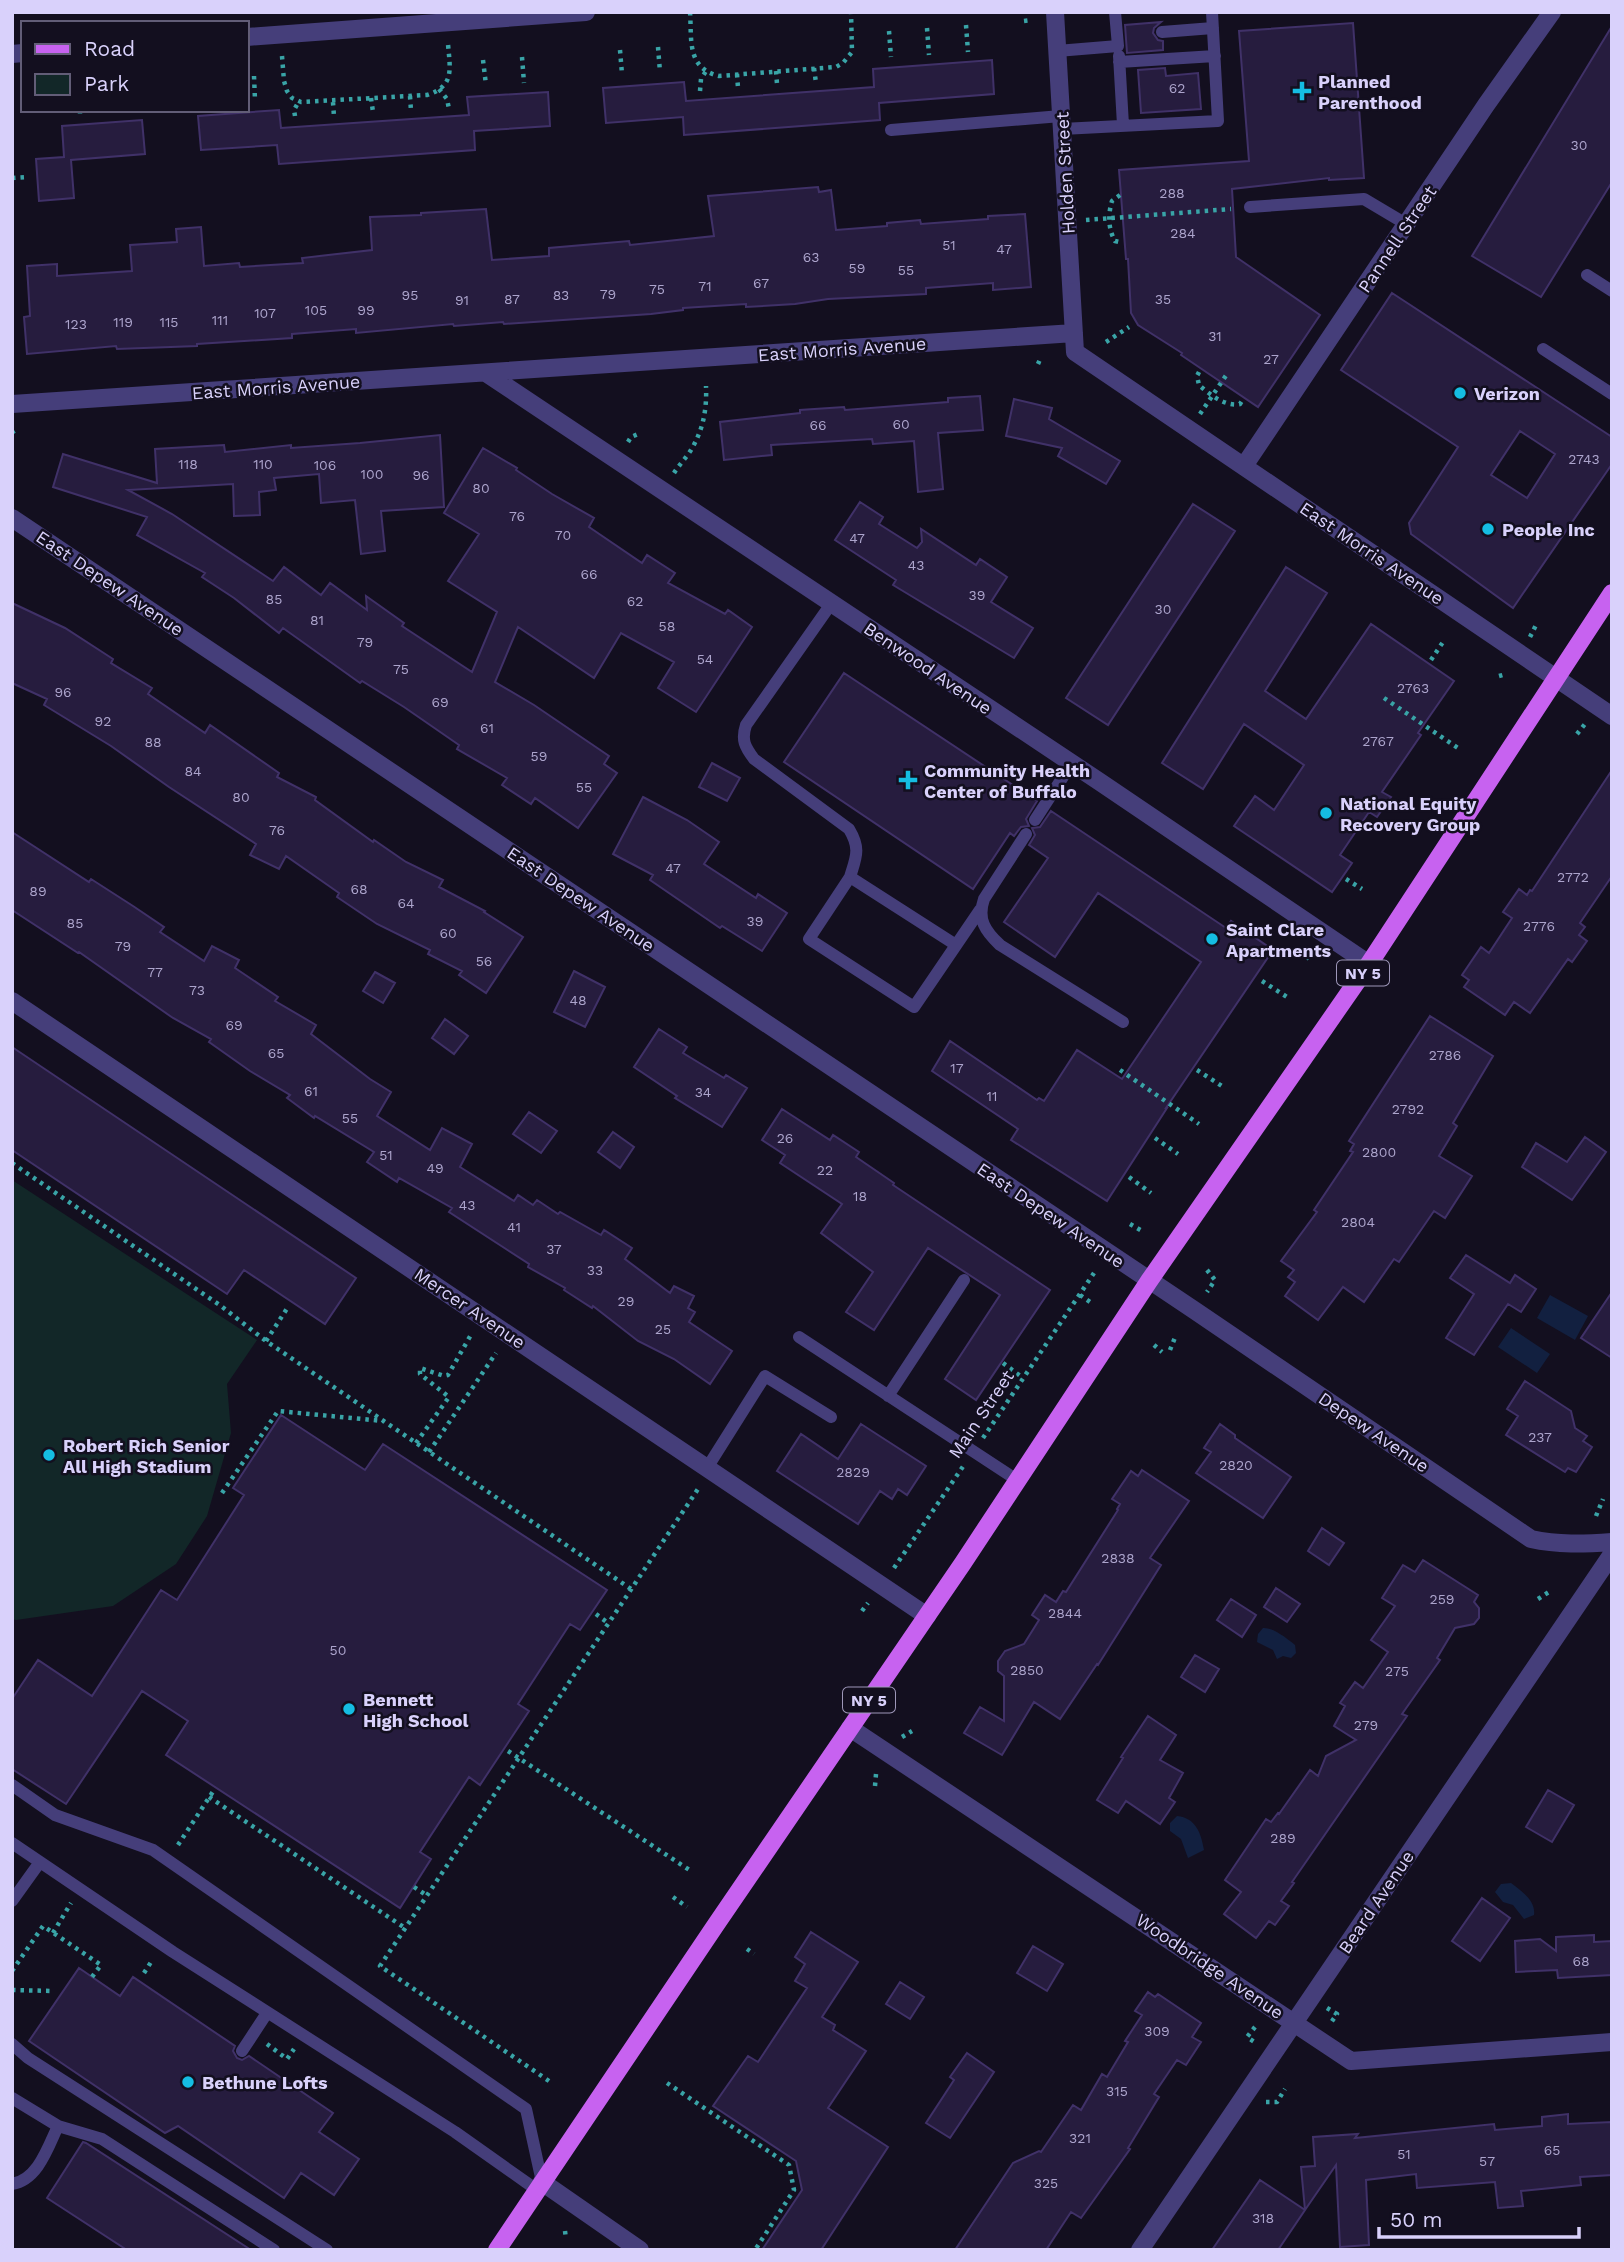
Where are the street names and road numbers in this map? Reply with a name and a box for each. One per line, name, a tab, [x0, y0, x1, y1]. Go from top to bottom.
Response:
street label: Holden Street	[1051, 111, 1079, 235]
street label: Pannell Street	[1353, 181, 1441, 296]
street label: East Morris Avenue	[757, 333, 927, 365]
street label: East Morris Avenue	[191, 371, 361, 403]
street label: East Morris Avenue	[1296, 497, 1448, 609]
street label: East Depew Avenue	[32, 526, 188, 640]
street label: Benwood Avenue	[860, 617, 996, 719]
street label: East Depew Avenue	[503, 842, 659, 956]
road number: NY 5	[1337, 960, 1389, 986]
street label: East Depew Avenue	[973, 1158, 1129, 1272]
street label: Mercer Avenue	[411, 1263, 529, 1353]
street label: Main Street	[944, 1366, 1018, 1462]
street label: Depew Avenue	[1315, 1387, 1433, 1477]
road number: NY 5	[843, 1688, 895, 1712]
street label: Beard Avenue	[1334, 1846, 1418, 1958]
street label: Woodbridge Avenue	[1132, 1909, 1288, 2023]

